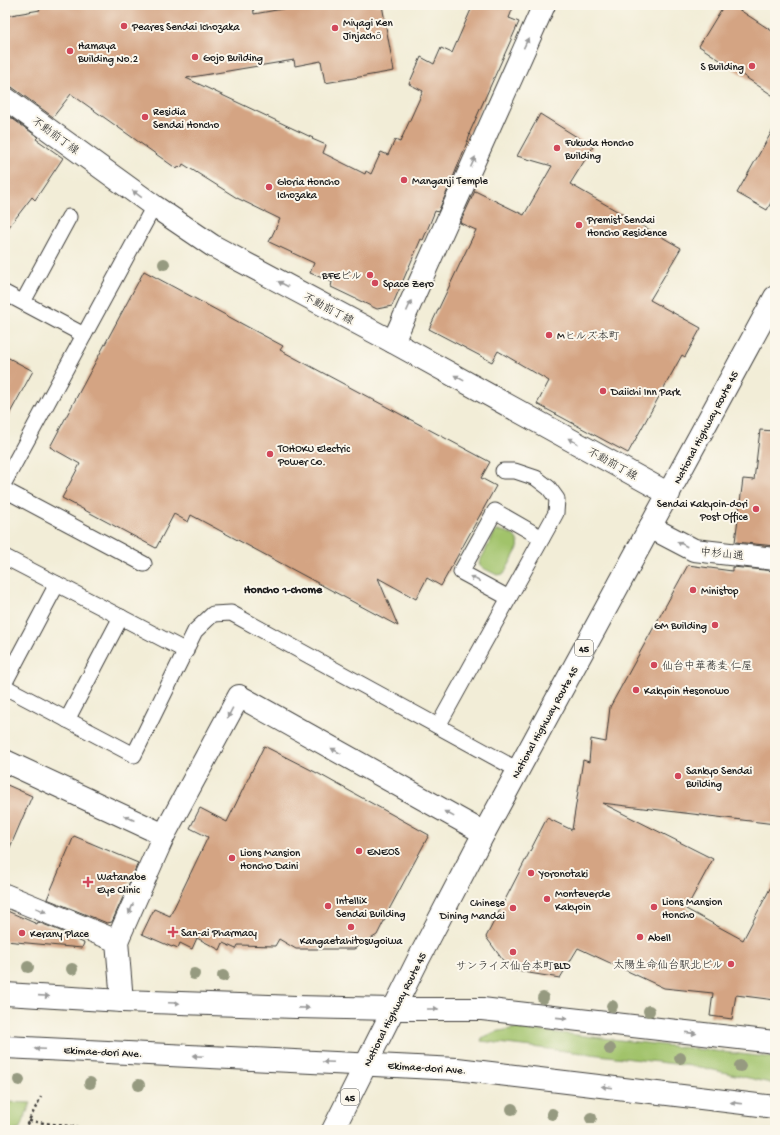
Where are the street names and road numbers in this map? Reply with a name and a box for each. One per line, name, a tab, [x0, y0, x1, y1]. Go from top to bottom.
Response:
street label: 不動前丁線	[29, 115, 81, 158]
street label: 不動前丁線	[301, 291, 356, 328]
street label: National Highway Route 45	[672, 369, 742, 486]
street label: 不動前丁線	[585, 445, 639, 483]
street label: 中杉山通	[699, 546, 744, 563]
road number: 45	[575, 640, 593, 656]
street label: National Highway Route 45	[510, 665, 582, 781]
street label: National Highway Route 45	[362, 951, 430, 1069]
street label: Ekimae-dori Ave.	[63, 1045, 143, 1061]
street label: Ekimae-dori Ave.	[387, 1060, 467, 1078]
road number: 45	[341, 1089, 359, 1105]

